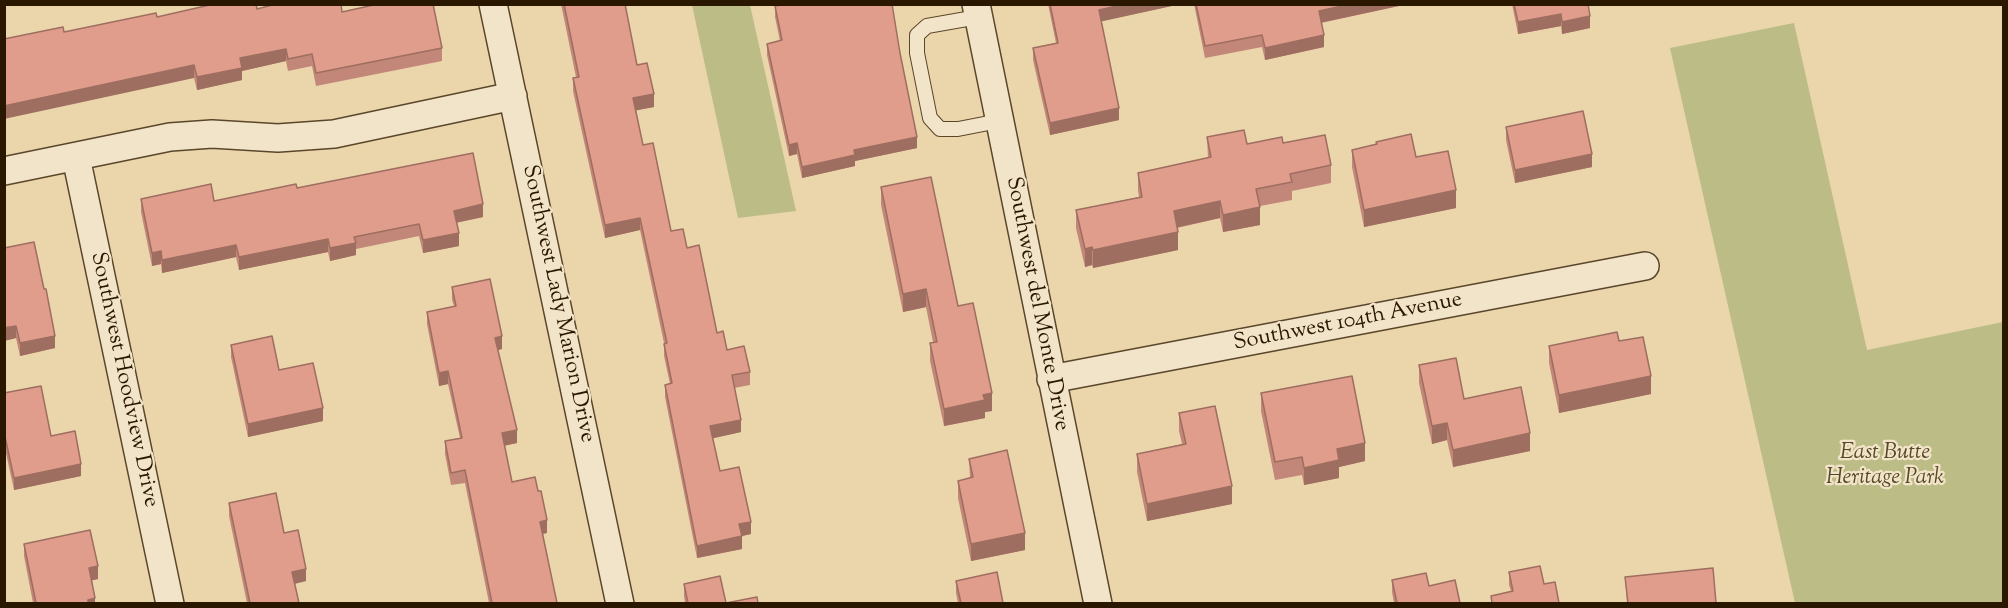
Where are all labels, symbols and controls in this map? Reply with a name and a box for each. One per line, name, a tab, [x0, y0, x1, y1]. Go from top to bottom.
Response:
street label: Southwest Lady Marion Drive	[515, 163, 599, 445]
street label: Southwest del Monte Drive	[998, 175, 1074, 433]
street label: Southwest Hoodview Drive	[83, 250, 163, 510]
street label: Southwest 104th Avenue	[1231, 288, 1465, 358]
park label: East Butte Heritage Park	[1826, 441, 1944, 493]

